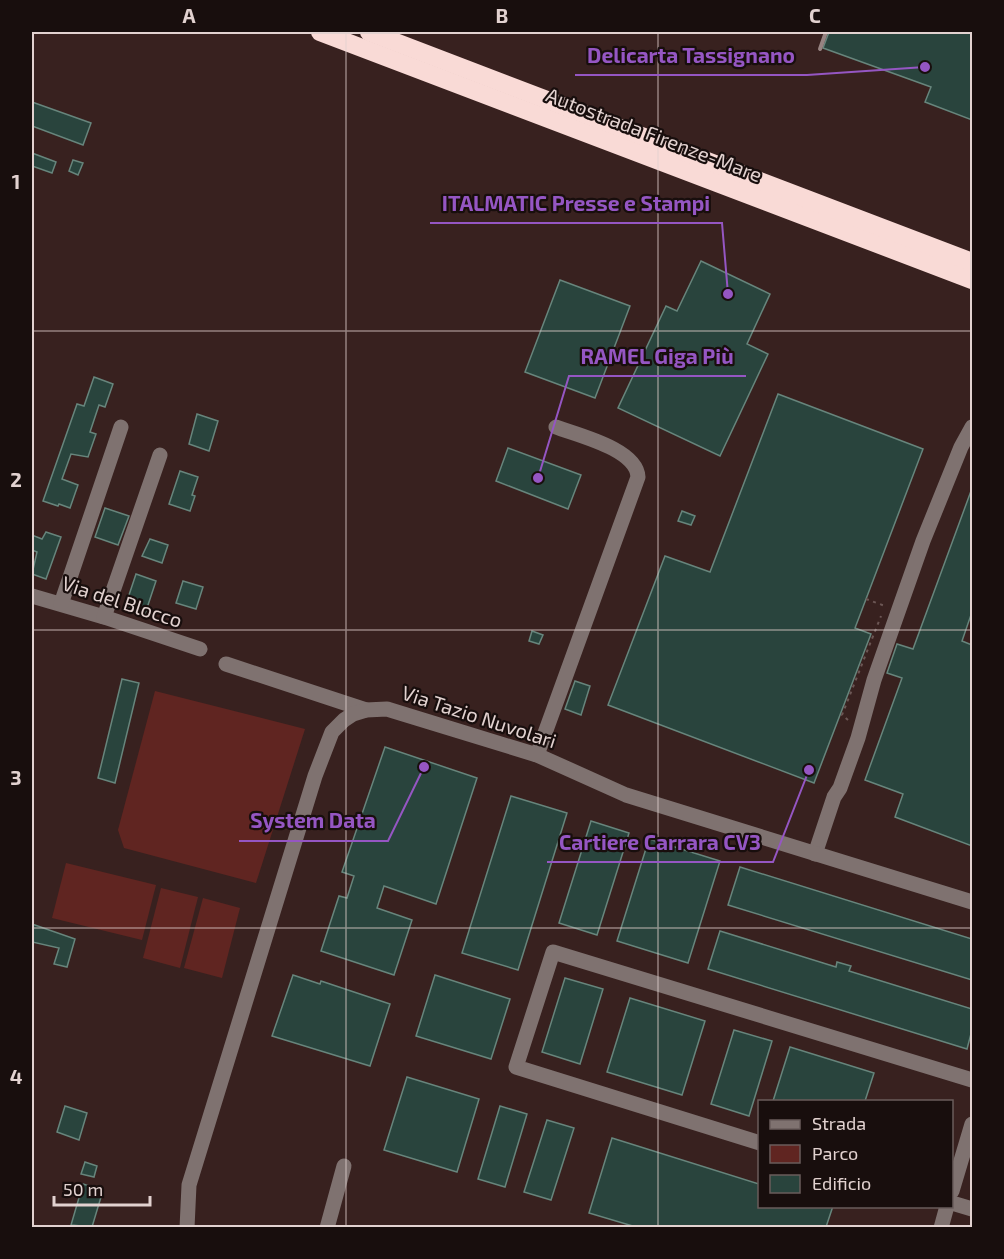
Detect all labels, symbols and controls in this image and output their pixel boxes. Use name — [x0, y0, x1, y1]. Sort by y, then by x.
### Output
text: A — [182, 3, 196, 27]
text: B — [496, 3, 508, 27]
text: C — [809, 3, 821, 27]
callout: Delicarta Tassignano — [575, 36, 807, 75]
text: Delicarta Tassignano — [587, 42, 795, 67]
street label: Autostrada Firenze-Mare — [543, 82, 766, 186]
text: 1 — [12, 169, 20, 193]
callout: ITALMATIC Presse e Stampi — [430, 184, 722, 223]
text: ITALMATIC Presse e Stampi — [442, 190, 710, 215]
callout: RAMEL Giga Più — [569, 337, 746, 376]
text: RAMEL Giga Più — [580, 343, 734, 368]
text: 2 — [10, 467, 22, 491]
street label: Via del Blocco — [59, 570, 185, 632]
street label: Via Tazio Nuvolari — [399, 680, 560, 752]
text: 3 — [10, 765, 22, 789]
callout: System Data — [239, 802, 388, 841]
text: System Data — [250, 807, 376, 833]
callout: Cartiere Carrara CV3 — [547, 823, 773, 862]
text: Cartiere Carrara CV3 — [559, 829, 761, 854]
text: 4 — [10, 1064, 23, 1088]
legend — [758, 1100, 953, 1208]
text: Strada — [812, 1112, 866, 1134]
text: Parco — [812, 1142, 858, 1164]
scale bar — [54, 1169, 150, 1207]
text: Edificio — [812, 1172, 871, 1194]
text: 50 m — [63, 1178, 103, 1200]

